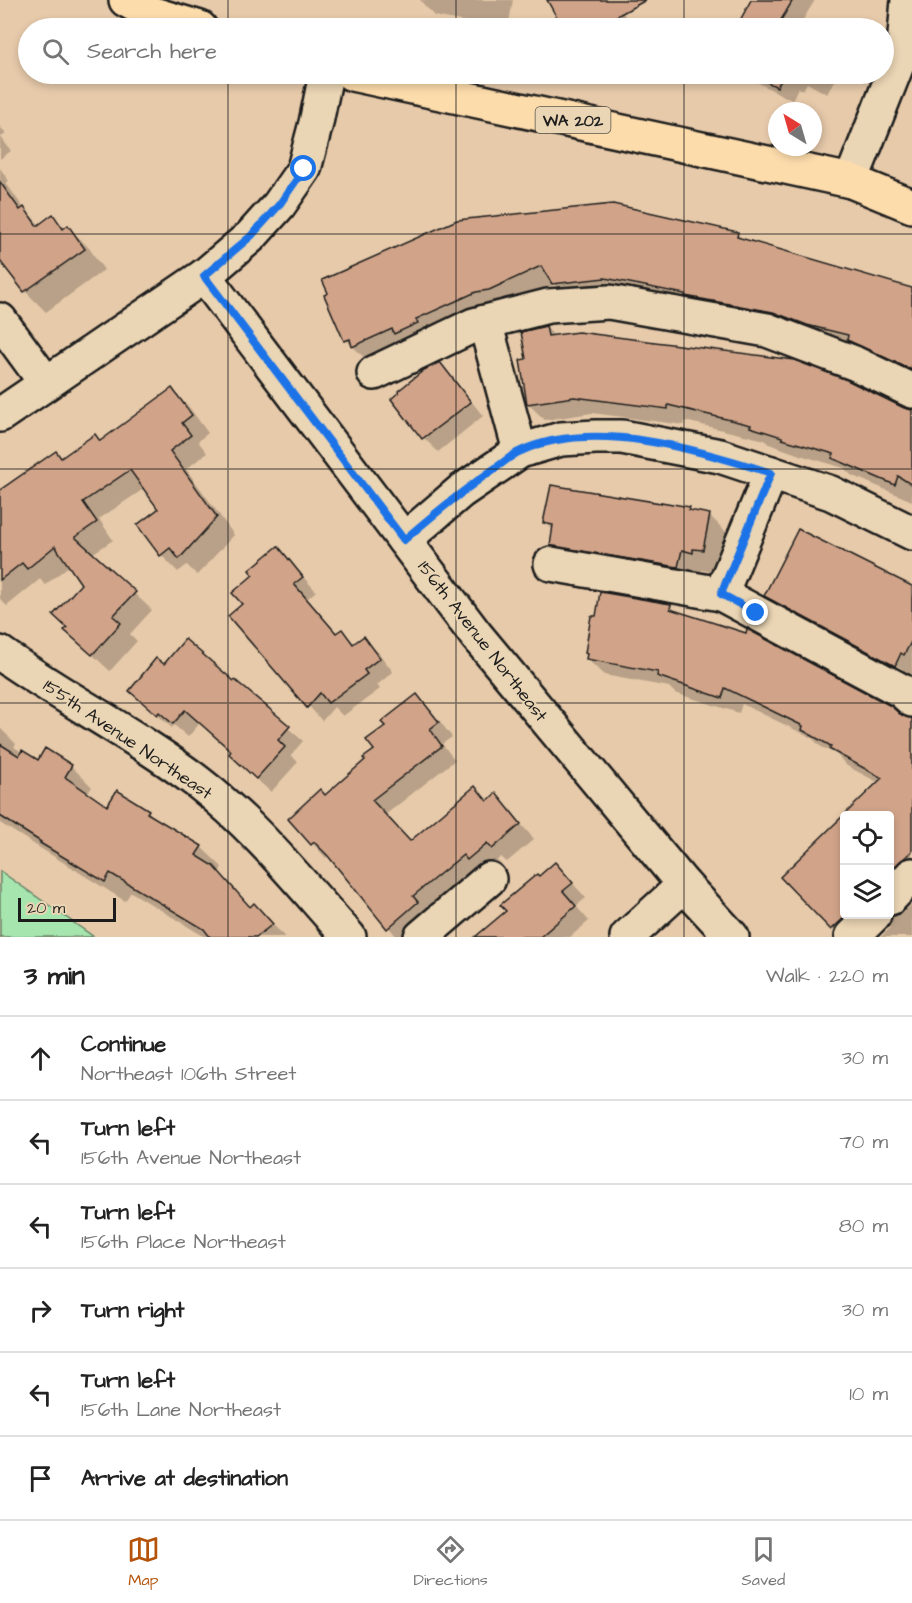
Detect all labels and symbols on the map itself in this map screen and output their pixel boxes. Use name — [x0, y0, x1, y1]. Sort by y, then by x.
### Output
north arrow — [768, 102, 822, 156]
road number: WA 202 — [536, 107, 610, 133]
route start — [290, 155, 316, 181]
street label: 156th Avenue Northeast — [412, 556, 554, 728]
route end — [742, 599, 768, 625]
street label: 155th Avenue Northeast — [38, 673, 218, 806]
scale bar — [18, 895, 116, 923]

